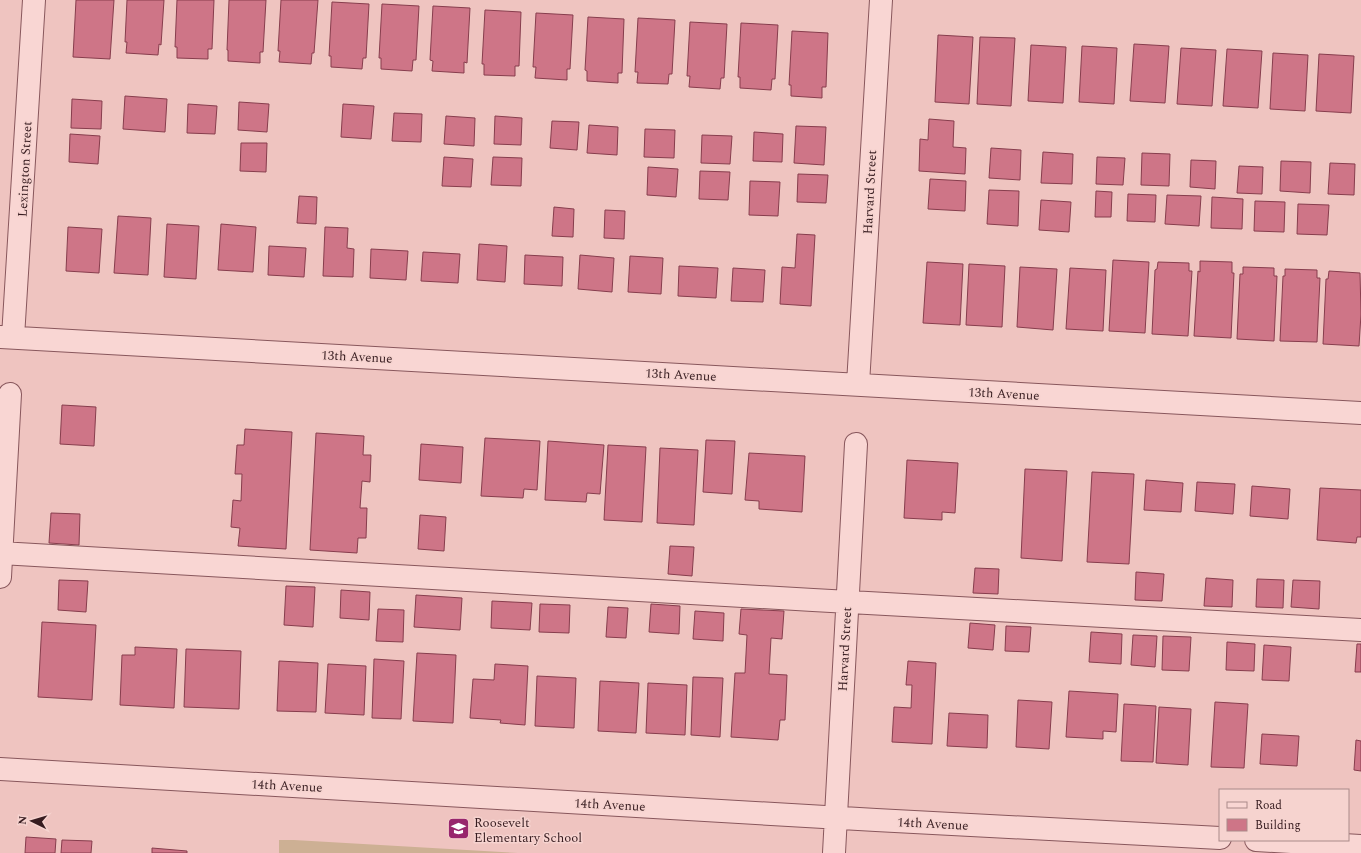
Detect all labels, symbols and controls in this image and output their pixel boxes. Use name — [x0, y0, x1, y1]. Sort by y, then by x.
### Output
street label: Lexington Street — [12, 120, 38, 218]
street label: Harvard Street — [858, 149, 882, 235]
street label: 13th Avenue — [321, 345, 393, 369]
street label: 13th Avenue — [645, 363, 717, 387]
street label: 13th Avenue — [968, 382, 1040, 406]
street label: Harvard Street — [833, 606, 857, 692]
street label: 14th Avenue — [251, 774, 323, 798]
legend — [1219, 789, 1349, 841]
street label: 14th Avenue — [574, 793, 646, 817]
text: Road — [1255, 796, 1282, 815]
north arrow — [12, 801, 52, 841]
street label: 14th Avenue — [897, 812, 969, 836]
place label: Roosevelt Elementary School — [474, 813, 582, 848]
text: N — [14, 815, 31, 825]
school or university icon: Roosevelt Elementary School — [446, 816, 472, 842]
text: Building — [1255, 816, 1301, 835]

